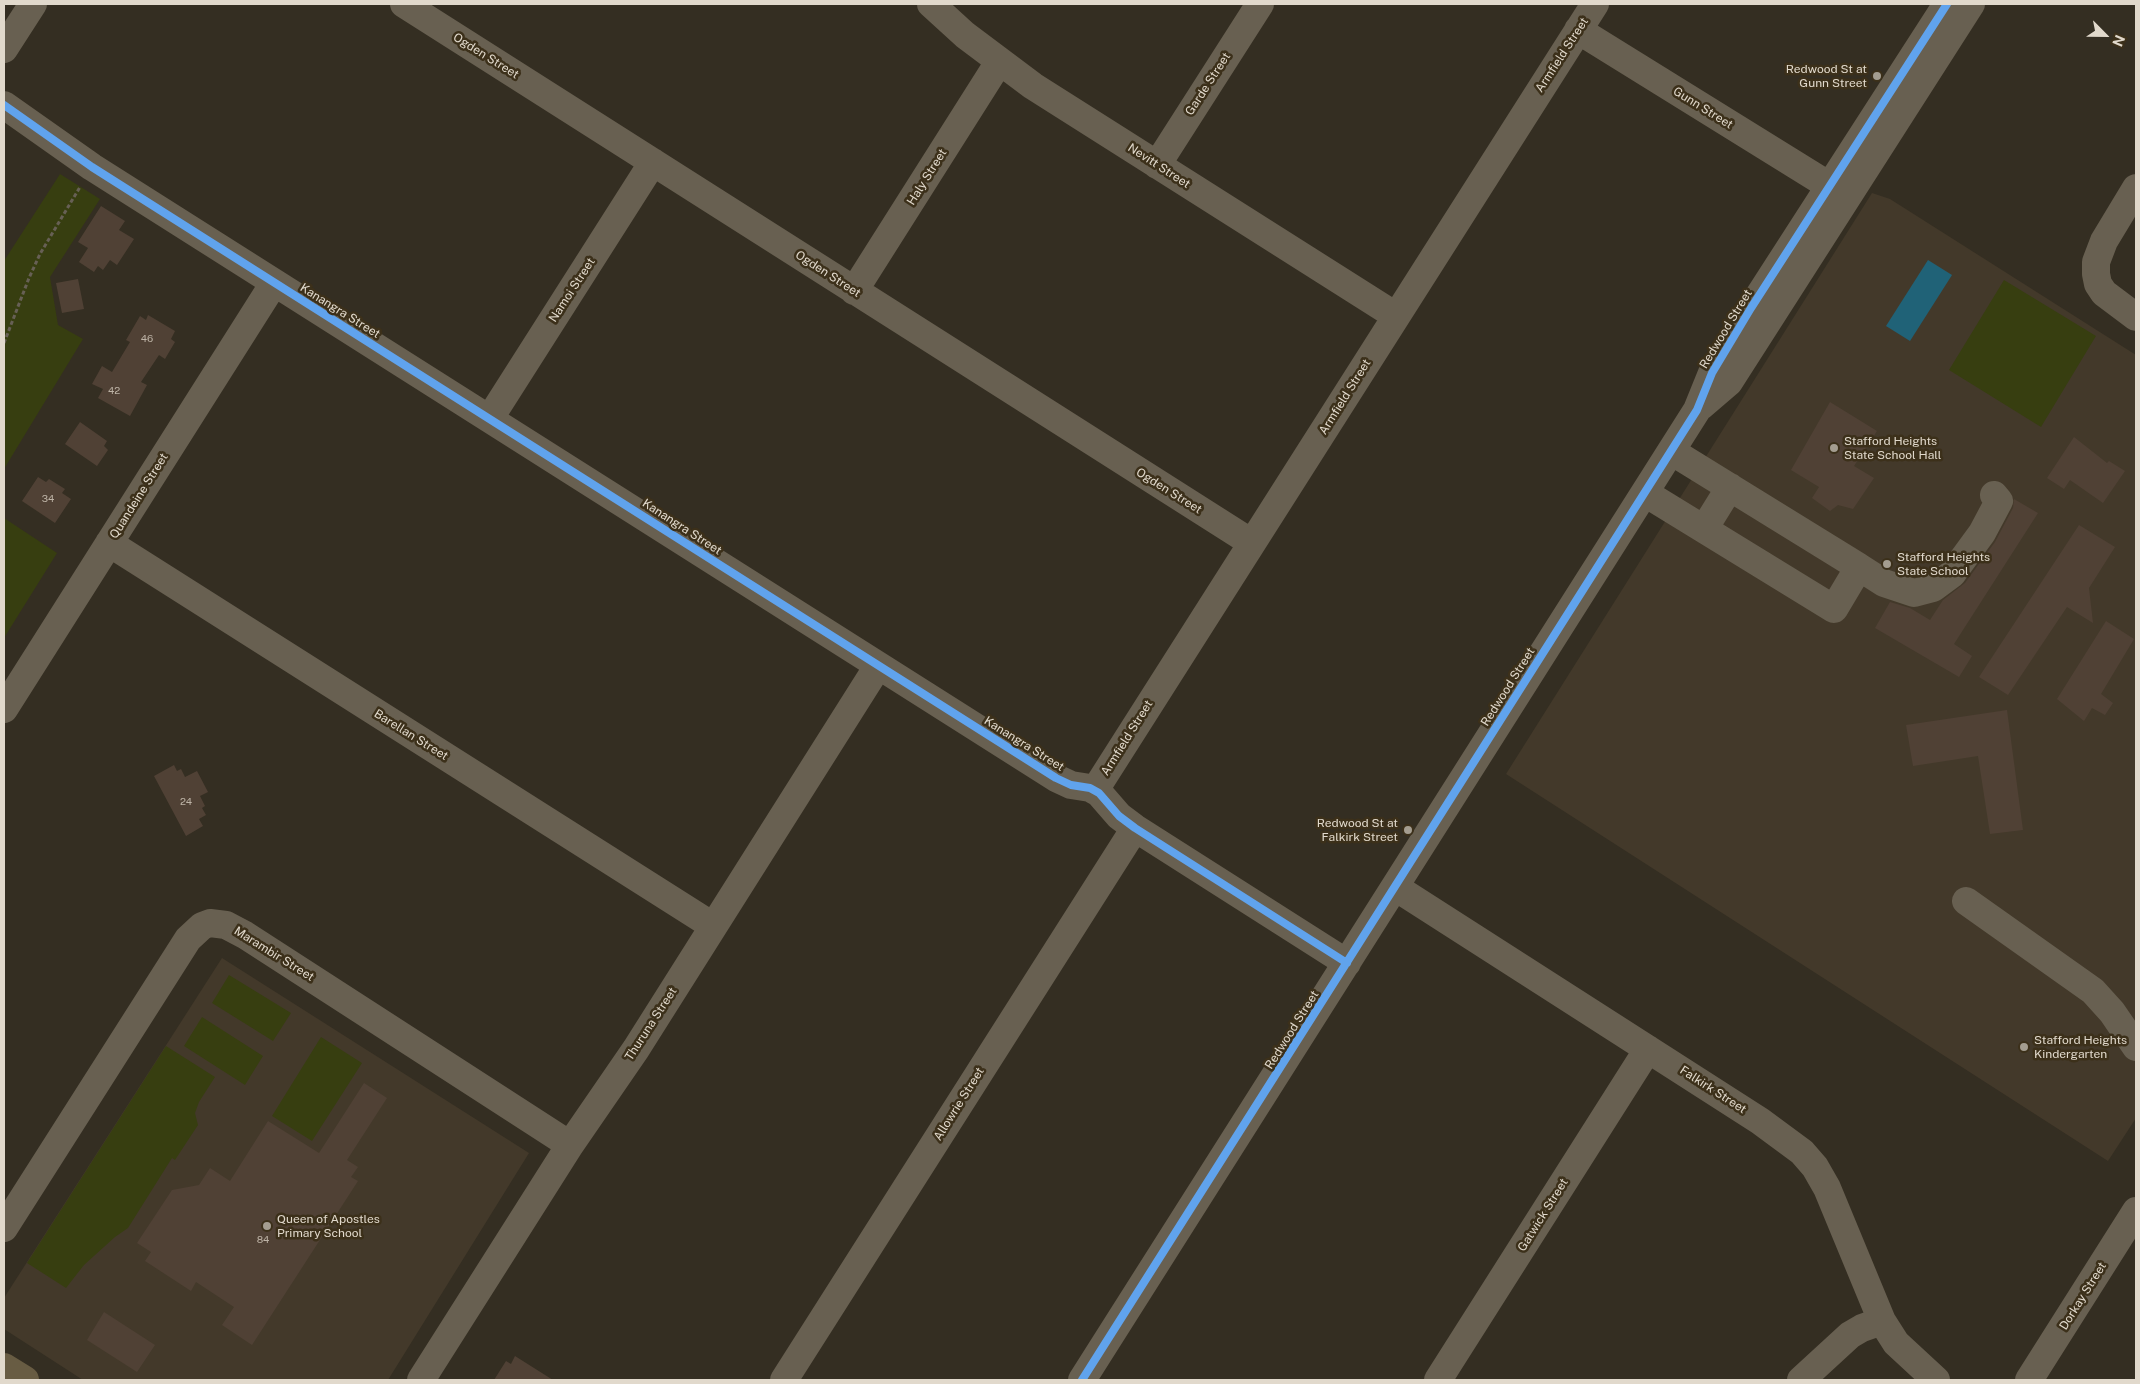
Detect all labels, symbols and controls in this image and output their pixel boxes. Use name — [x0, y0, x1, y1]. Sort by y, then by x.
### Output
north arrow — [2080, 10, 2130, 60]
street label: Armfield Street — [1532, 15, 1592, 95]
street label: Ogden Street — [450, 30, 522, 82]
text: N — [2109, 33, 2128, 49]
street label: Garde Street — [1182, 50, 1234, 118]
place label: Redwood St at Gunn Street — [1786, 62, 1867, 90]
marker: Redwood St at Gunn Street — [1871, 70, 1883, 82]
street label: Gunn Street — [1670, 84, 1736, 132]
street label: Nevitt Street — [1125, 141, 1193, 191]
street label: Haly Street — [904, 146, 950, 208]
street label: Ogden Street — [793, 248, 863, 300]
street label: Namoi Street — [546, 255, 598, 325]
street label: Kanangra Street — [297, 281, 383, 341]
street label: Redwood Street — [1697, 287, 1755, 371]
house number: 46 — [141, 333, 153, 345]
street label: Armfield Street — [1316, 357, 1374, 437]
house number: 42 — [108, 385, 120, 397]
place label: Stafford Heights State School Hall — [1844, 434, 1941, 462]
marker: Stafford Heights State School Hall — [1828, 442, 1840, 454]
street label: Quandeine Street — [107, 451, 171, 541]
street label: Ogden Street — [1133, 465, 1205, 517]
house number: 34 — [42, 493, 54, 505]
street label: Kanangra Street — [640, 496, 724, 558]
place label: Stafford Heights State School — [1897, 550, 1990, 578]
marker: Stafford Heights State School — [1881, 558, 1893, 570]
street label: Redwood Street — [1478, 645, 1538, 729]
street label: Armfield Street — [1098, 698, 1156, 778]
street label: Barellan Street — [371, 706, 451, 764]
street label: Kanangra Street — [981, 714, 1067, 774]
house number: 24 — [180, 796, 192, 808]
place label: Redwood St at Falkirk Street — [1317, 816, 1398, 844]
marker: Redwood St at Falkirk Street — [1402, 824, 1414, 836]
street label: Marambir Street — [231, 924, 317, 984]
street label: Thuruna Street — [622, 985, 680, 1063]
street label: Redwood Street — [1262, 988, 1322, 1072]
place label: Stafford Heights Kindergarten — [2034, 1033, 2127, 1061]
marker: Stafford Heights Kindergarten — [2018, 1041, 2030, 1053]
street label: Falkirk Street — [1677, 1063, 1749, 1117]
street label: Allowrie Street — [931, 1065, 987, 1143]
street label: Gatwick Street — [1515, 1176, 1571, 1254]
place label: Queen of Apostles Primary School — [277, 1212, 380, 1240]
marker: Queen of Apostles Primary School — [261, 1220, 273, 1232]
house number: 84 — [257, 1234, 269, 1246]
street label: Dorkay Street — [2056, 1259, 2110, 1333]

